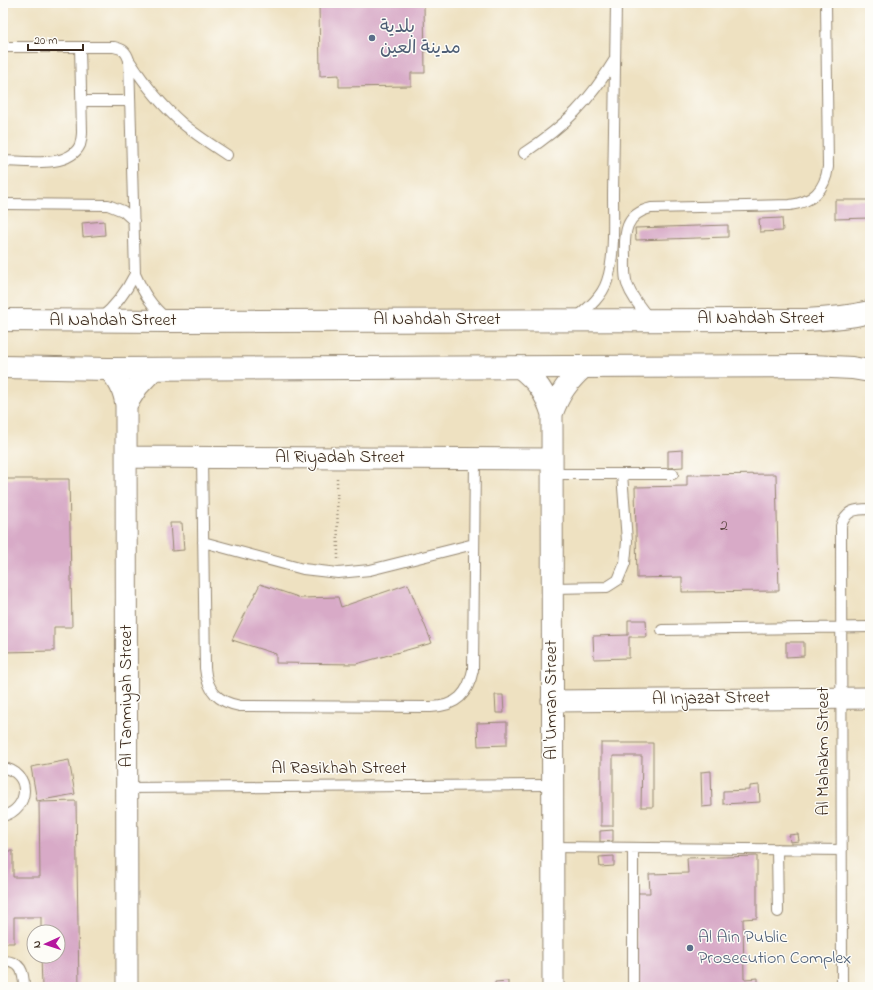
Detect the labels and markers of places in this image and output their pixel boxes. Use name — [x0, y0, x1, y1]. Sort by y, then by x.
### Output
place label: بلدية مدينة العين — [380, 15, 461, 62]
marker: بلدية مدينة العين — [367, 33, 377, 43]
place label: Al Ain Public Prosecution Complex — [698, 925, 851, 972]
marker: Al Ain Public Prosecution Complex — [685, 943, 695, 953]

